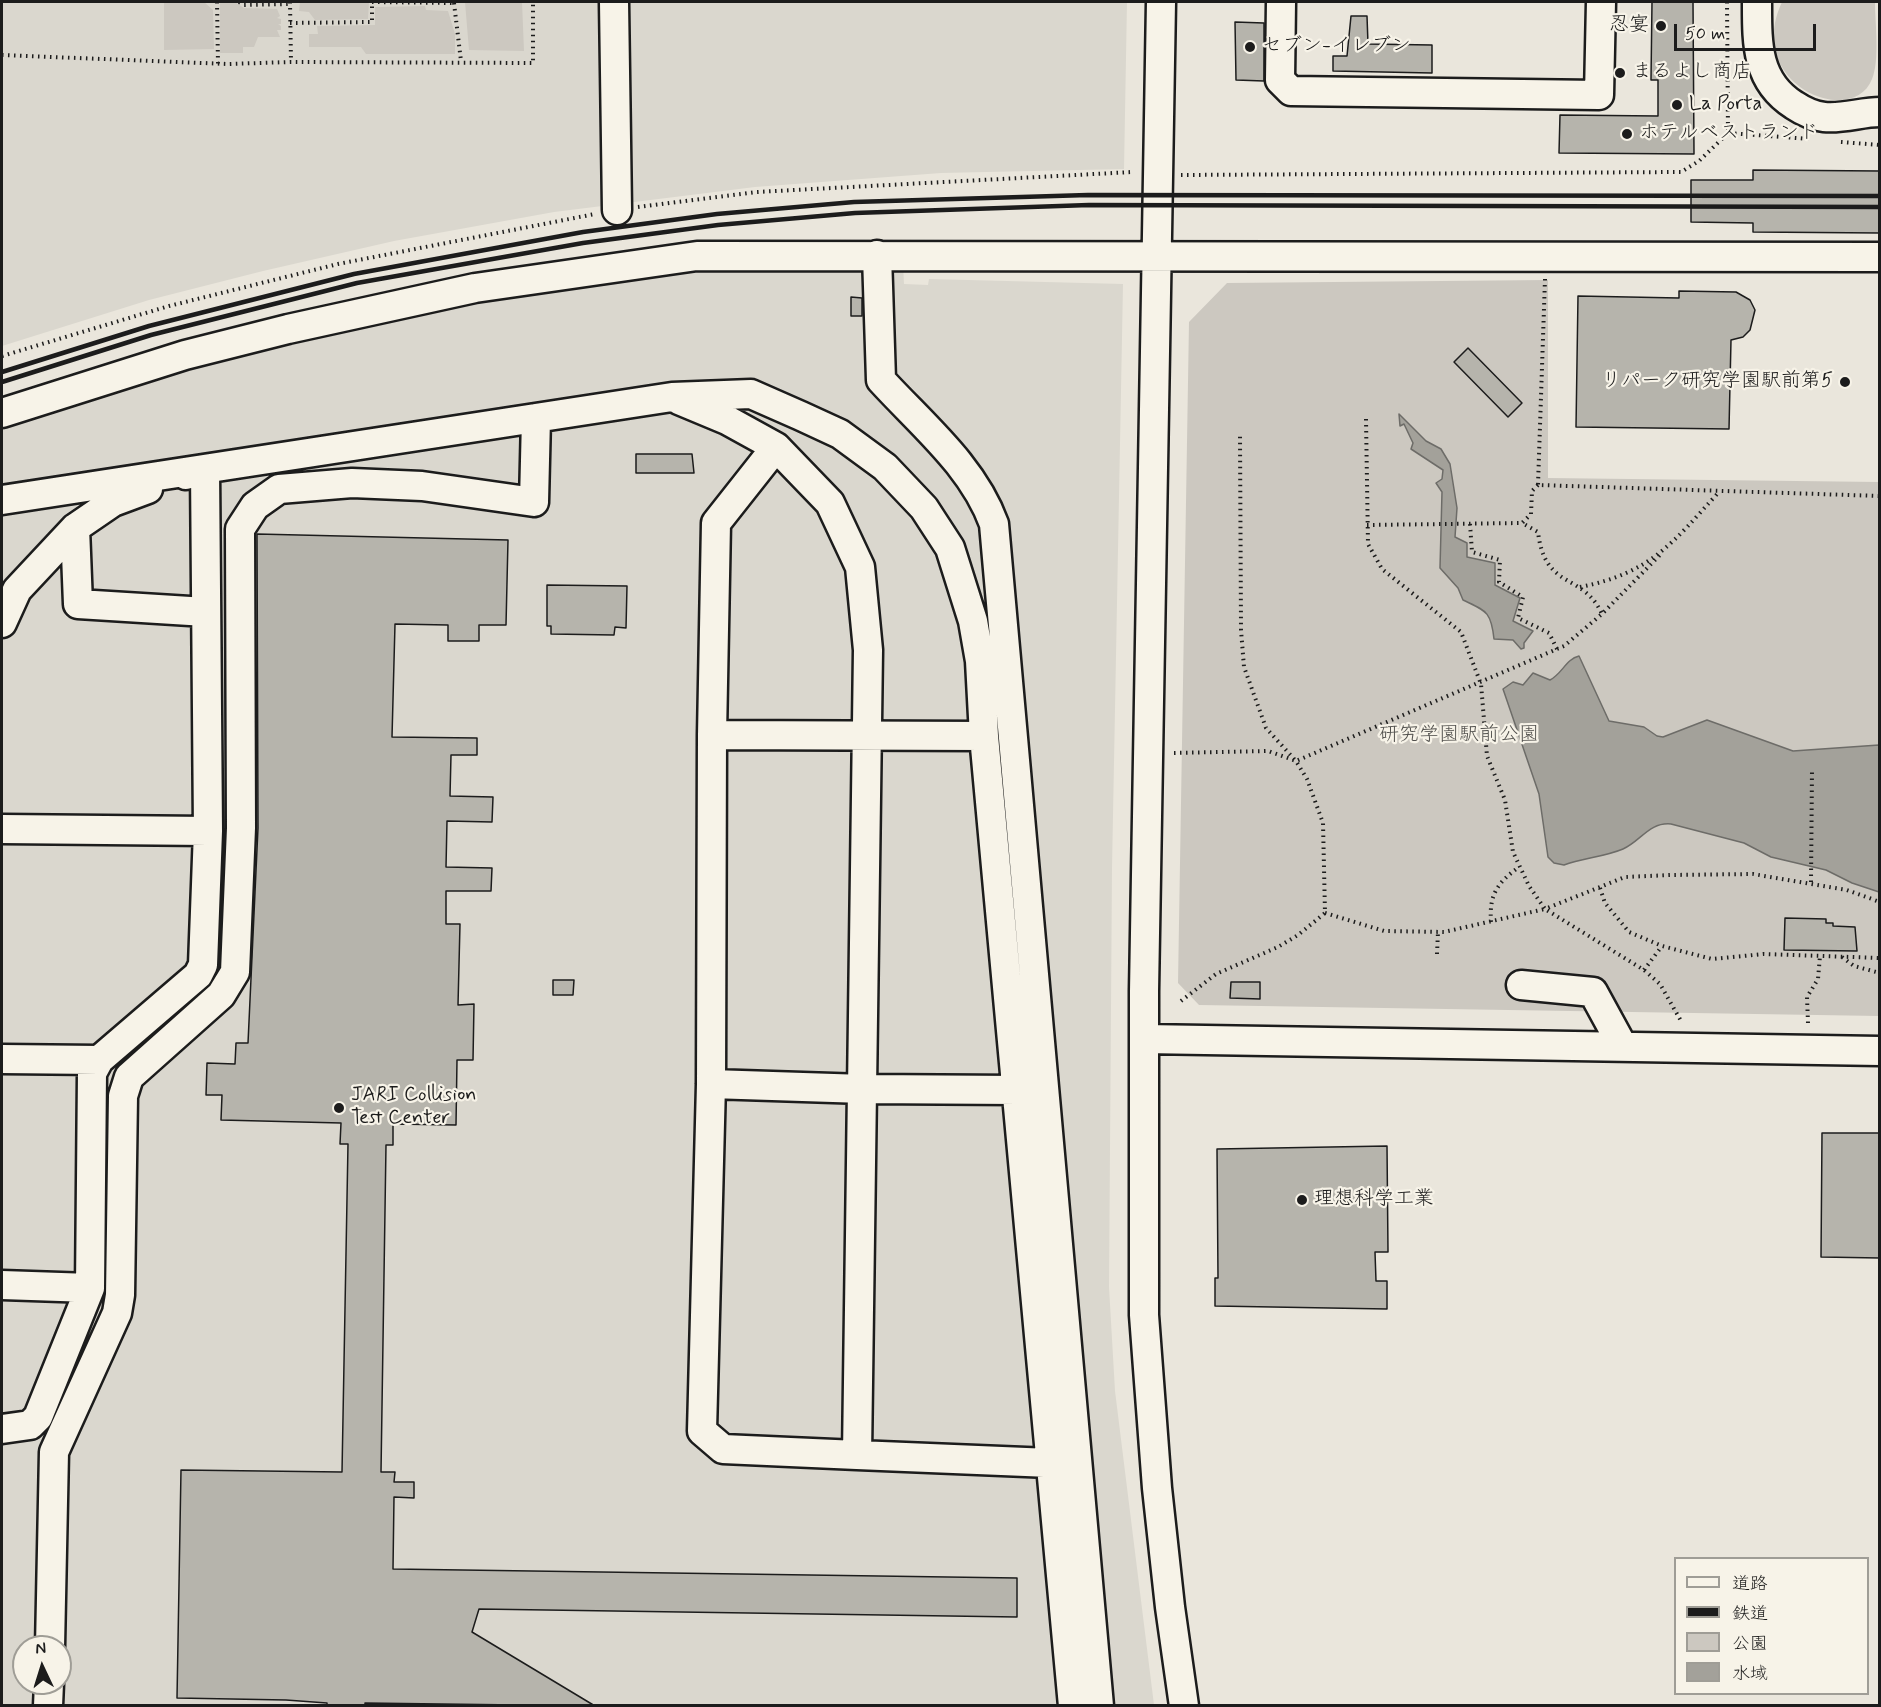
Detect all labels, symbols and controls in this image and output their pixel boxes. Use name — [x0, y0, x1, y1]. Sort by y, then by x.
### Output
scale bar — [1677, 12, 1820, 50]
place label: 忍宴 — [1609, 14, 1649, 38]
marker: 忍宴 — [1654, 19, 1668, 33]
text: 50 m — [1685, 22, 1725, 46]
place label: セブン-イレブン — [1262, 35, 1411, 59]
marker: セブン-イレブン — [1243, 40, 1257, 54]
place label: まるよし商店 — [1632, 61, 1752, 85]
marker: まるよし商店 — [1613, 66, 1627, 80]
place label: La Porta — [1689, 93, 1762, 117]
marker: La Porta — [1670, 98, 1684, 112]
place label: ホテルベストランド — [1639, 122, 1819, 146]
marker: ホテルベストランド — [1620, 127, 1634, 141]
place label: リパーク研究学園駅前第5 — [1601, 370, 1833, 394]
marker: リパーク研究学園駅前第5 — [1838, 375, 1852, 389]
park label: 研究学園駅前公園 — [1379, 724, 1539, 748]
place label: JARI Collision Test Center — [351, 1084, 477, 1131]
marker: JARI Collision Test Center — [332, 1101, 346, 1115]
place label: 理想科学工業 — [1314, 1188, 1434, 1212]
marker: 理想科学工業 — [1295, 1193, 1309, 1207]
legend — [1674, 1557, 1869, 1695]
text: 道路 — [1732, 1572, 1768, 1596]
text: 鉄道 — [1732, 1602, 1768, 1626]
text: 公園 — [1732, 1632, 1768, 1656]
north arrow — [12, 1635, 72, 1695]
text: N — [35, 1638, 47, 1659]
text: 水域 — [1732, 1662, 1768, 1686]

